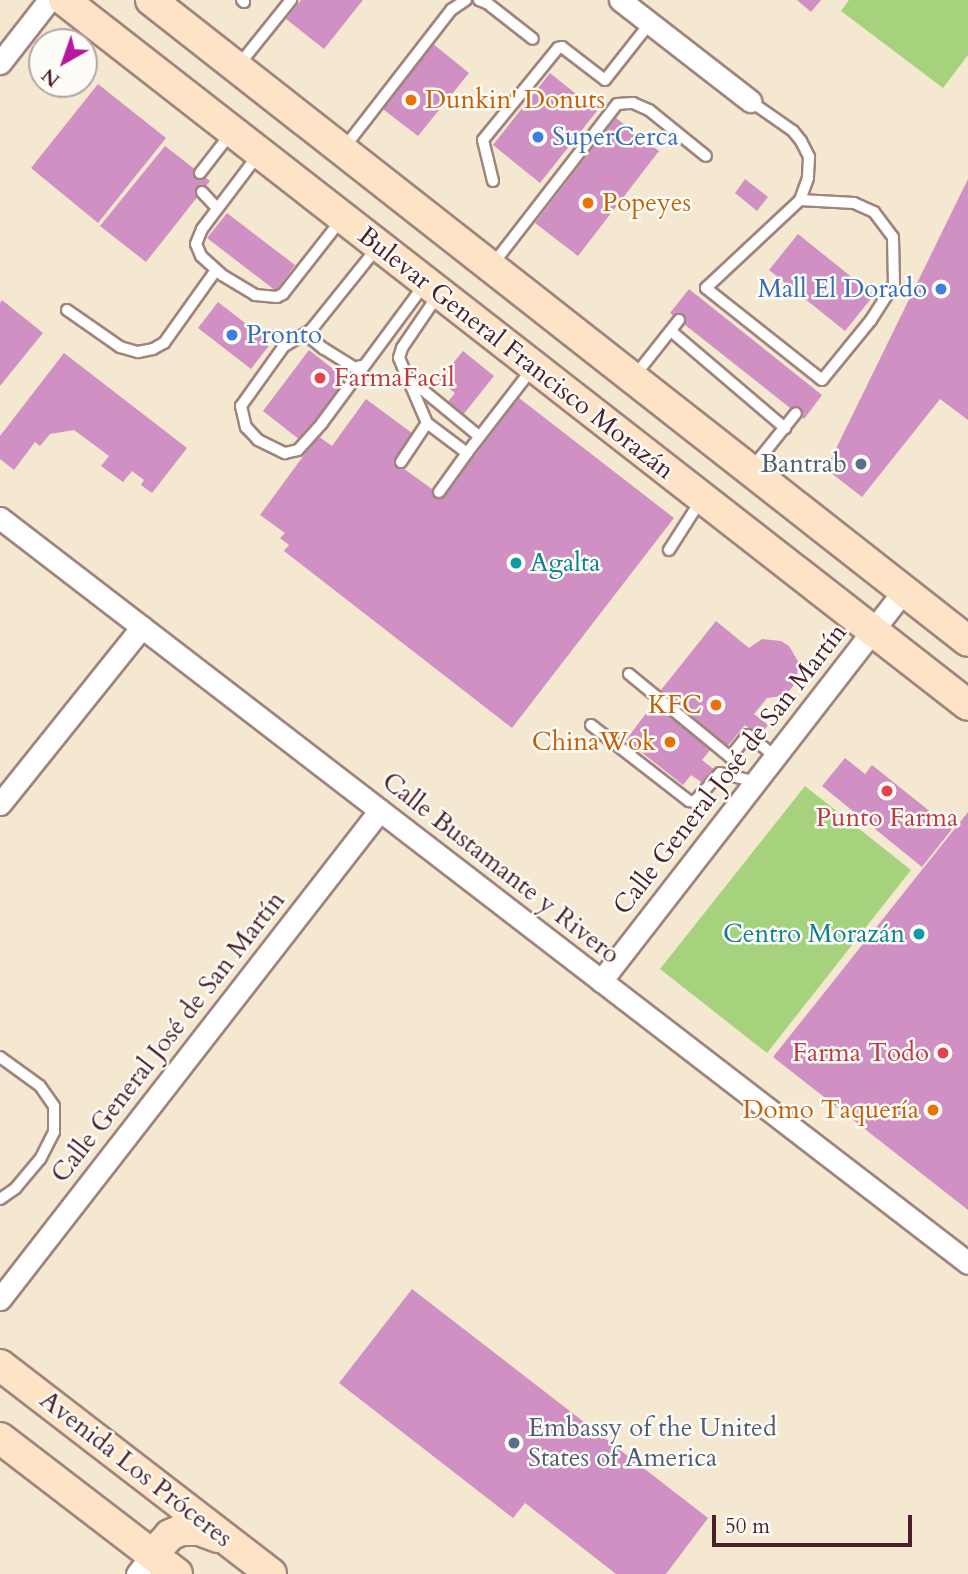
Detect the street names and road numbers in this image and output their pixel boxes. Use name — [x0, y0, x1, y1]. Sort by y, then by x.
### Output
street label: Bulevar General Francisco Morazán — [352, 220, 680, 486]
street label: Calle General José de San Martín — [607, 617, 853, 921]
street label: Calle Bustamante y Rivero — [376, 766, 626, 970]
street label: Calle General José de San Martín — [45, 885, 291, 1189]
street label: Avenida Los Próceres — [34, 1384, 238, 1554]

